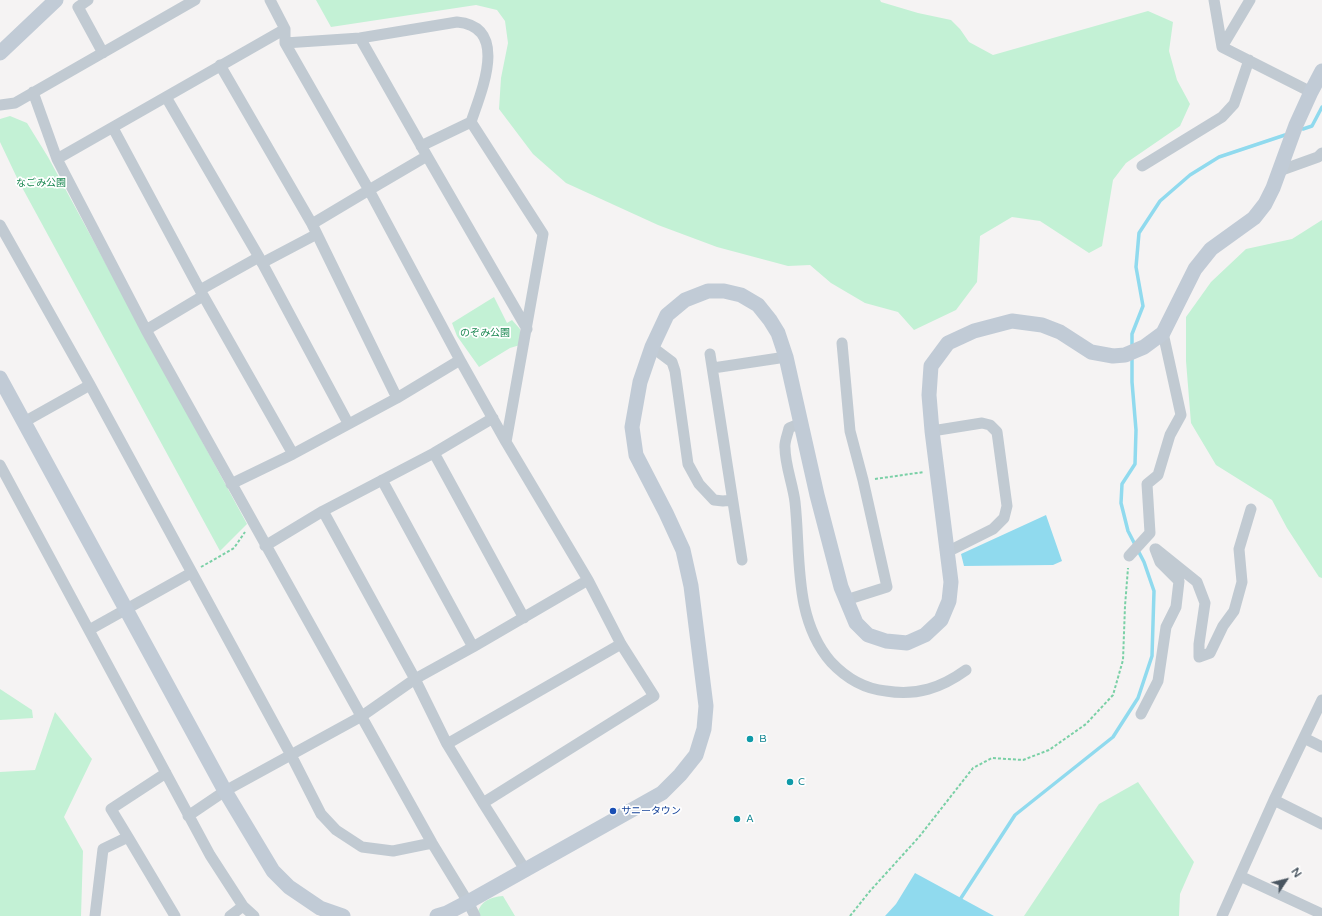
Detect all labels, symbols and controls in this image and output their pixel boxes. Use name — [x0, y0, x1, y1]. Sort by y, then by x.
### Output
park label: なごみ公園 — [16, 177, 66, 189]
park label: のぞみ公園 — [460, 327, 510, 339]
place label: Ｂ — [758, 733, 768, 745]
marker: Ｂ — [745, 734, 755, 744]
place label: C — [798, 776, 805, 788]
marker: C — [785, 777, 795, 787]
place label: サニータウン — [621, 805, 681, 817]
marker: サニータウン — [608, 806, 618, 816]
place label: Ａ — [745, 813, 755, 825]
marker: Ａ — [732, 814, 742, 824]
north arrow — [1266, 860, 1306, 900]
text: N — [1288, 865, 1304, 880]

